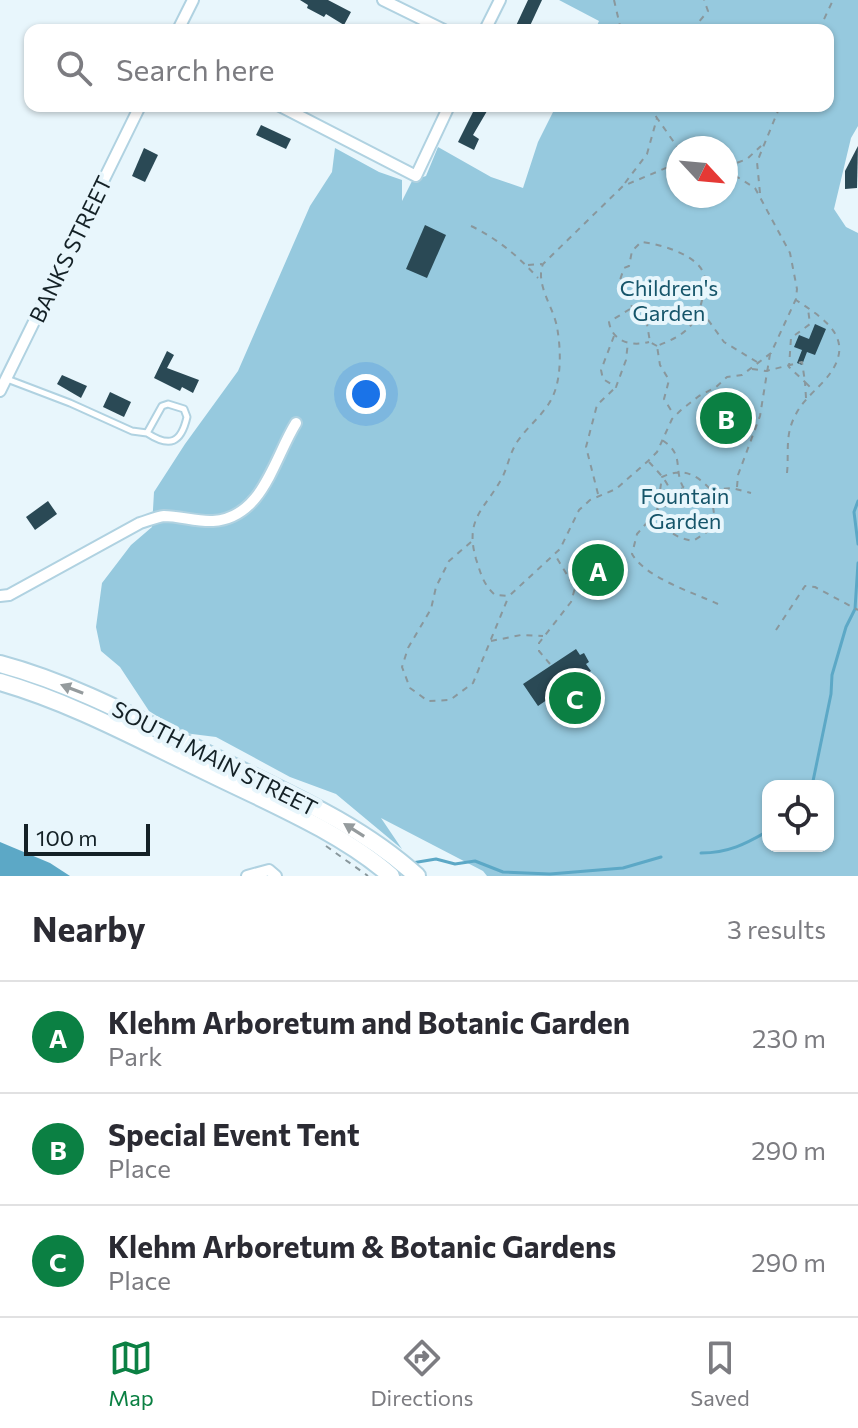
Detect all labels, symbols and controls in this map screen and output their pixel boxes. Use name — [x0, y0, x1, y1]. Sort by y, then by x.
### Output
search box — [24, 24, 834, 112]
icon: search — [52, 46, 96, 90]
text: Search here — [116, 50, 275, 87]
north arrow — [666, 136, 738, 208]
street label: BANKS STREET — [23, 171, 117, 327]
park label: Children's Garden — [620, 274, 718, 326]
your location — [346, 374, 386, 414]
pin: B — [700, 388, 752, 448]
park label: Fountain Garden — [641, 482, 729, 534]
pin: A — [572, 540, 624, 600]
pin: C — [549, 668, 601, 728]
one-way arrow — [60, 682, 84, 695]
street label: SOUTH MAIN STREET — [108, 695, 322, 821]
map controls — [762, 780, 834, 852]
button: locate — [762, 780, 834, 852]
scale bar — [24, 820, 150, 856]
one-way arrow — [344, 823, 365, 838]
text: 100 m — [36, 824, 98, 851]
text: Nearby — [32, 907, 146, 949]
text: 3 results — [727, 913, 826, 944]
text: Klehm Arboretum and Botanic Garden — [108, 1003, 630, 1040]
text: A — [49, 1022, 67, 1053]
text: 230 m — [752, 1022, 826, 1053]
text: Park — [108, 1040, 162, 1071]
text: Special Event Tent — [108, 1115, 360, 1152]
text: B — [49, 1134, 67, 1165]
text: 290 m — [751, 1134, 826, 1165]
text: Place — [108, 1152, 171, 1183]
text: Klehm Arboretum & Botanic Gardens — [108, 1227, 616, 1264]
text: C — [49, 1246, 67, 1277]
text: 290 m — [751, 1246, 826, 1277]
text: Place — [108, 1264, 171, 1295]
tab: Map — [108, 1336, 154, 1411]
tab: Directions — [370, 1336, 474, 1411]
tab: Saved — [690, 1336, 750, 1411]

